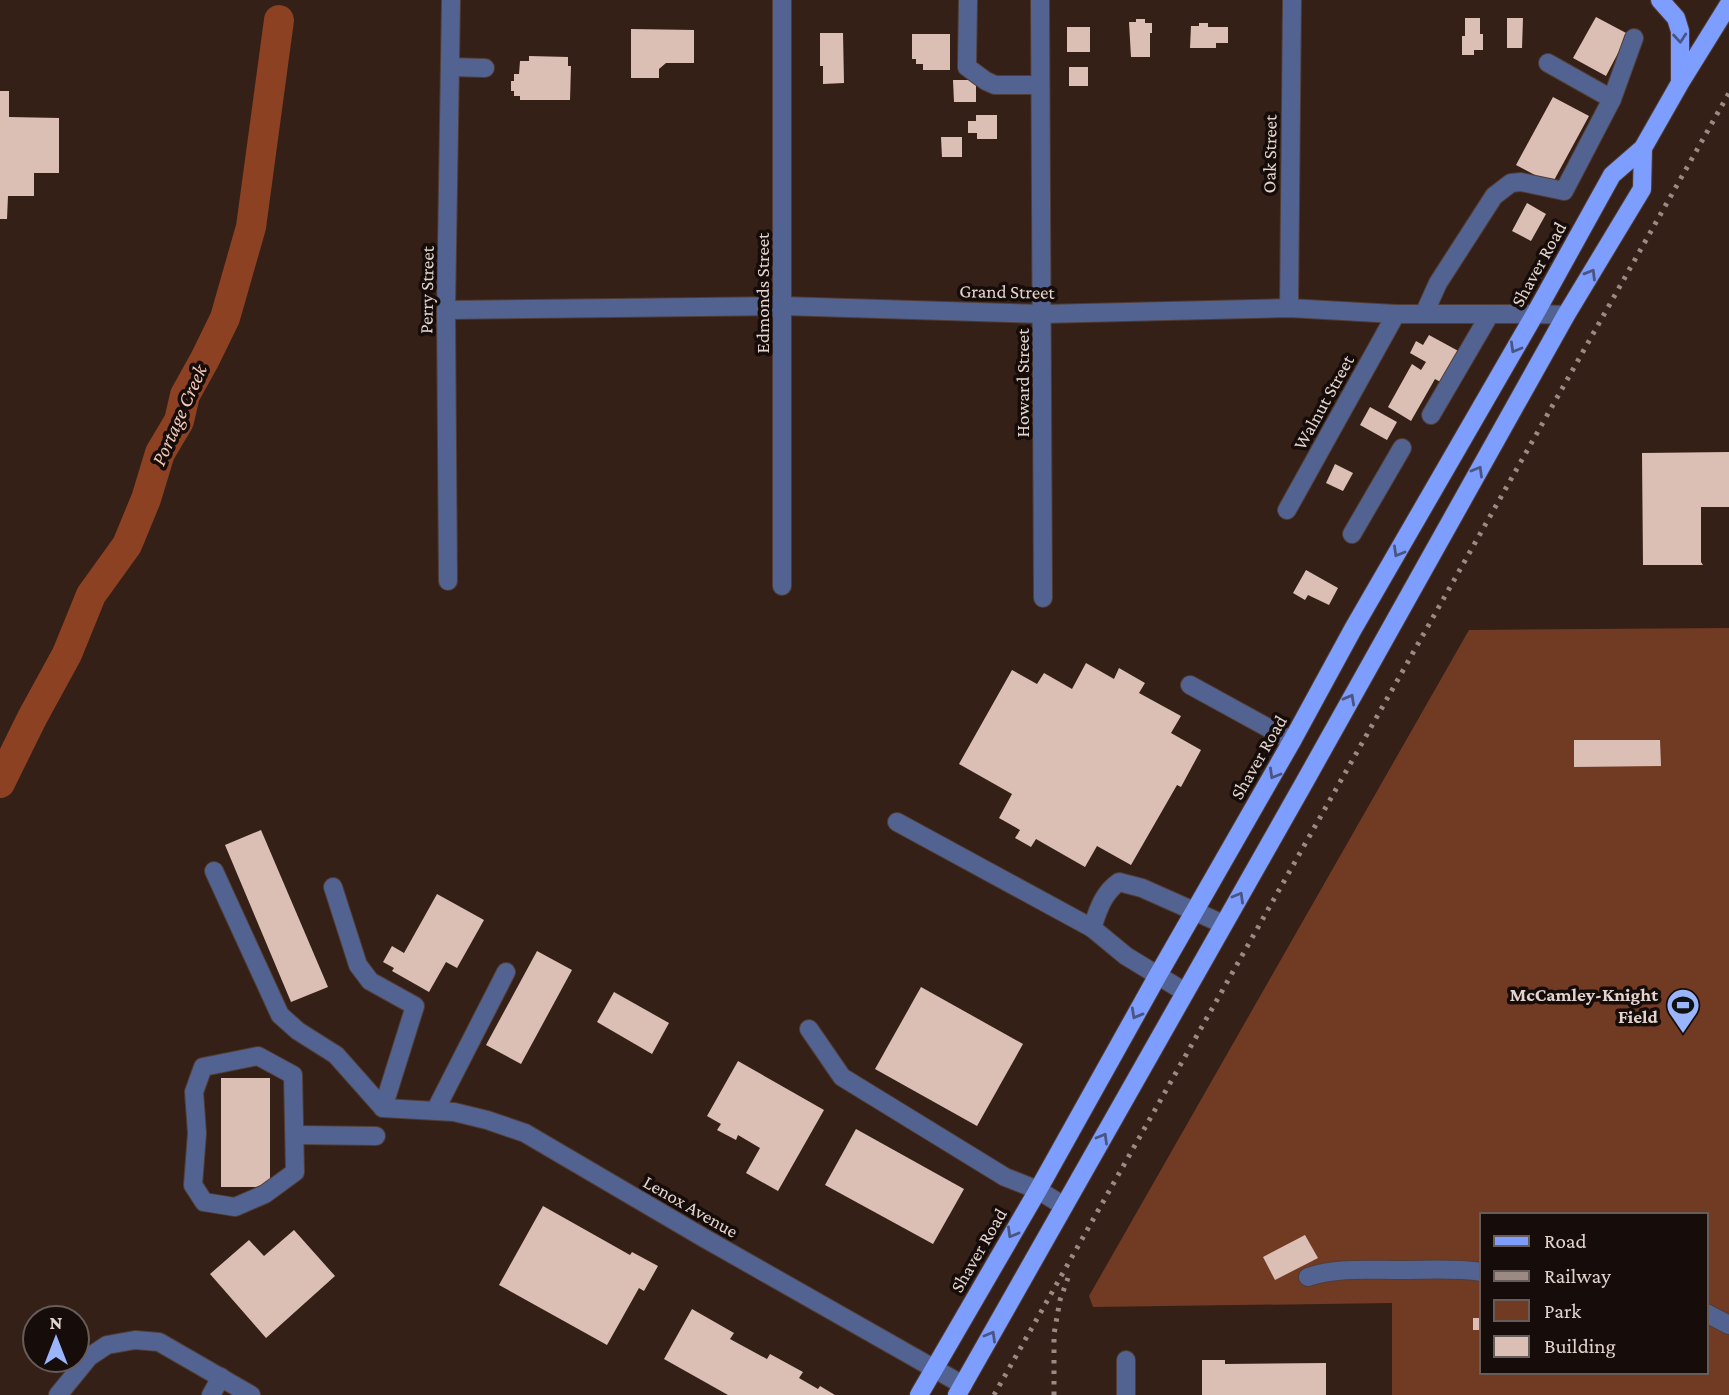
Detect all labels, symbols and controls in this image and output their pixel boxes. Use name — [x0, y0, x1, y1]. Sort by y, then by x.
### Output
one-way arrow — [1672, 32, 1687, 44]
street label: Oak Street — [1258, 114, 1281, 194]
street label: Shaver Road — [1507, 218, 1570, 310]
street label: Edmonds Street — [752, 232, 773, 353]
street label: Perry Street — [415, 245, 438, 334]
one-way arrow — [1583, 268, 1596, 281]
street label: Grand Street — [959, 280, 1056, 303]
street label: Howard Street — [1012, 328, 1033, 437]
one-way arrow — [1510, 341, 1523, 354]
street label: Walnut Street — [1289, 351, 1358, 453]
water label: Portage Creek — [146, 360, 212, 469]
one-way arrow — [1470, 465, 1483, 478]
one-way arrow — [1393, 544, 1406, 557]
one-way arrow — [1342, 694, 1356, 706]
street label: Shaver Road — [1226, 711, 1291, 803]
one-way arrow — [1269, 766, 1282, 779]
one-way arrow — [1231, 892, 1244, 904]
place label: McCamley-Knight Field — [1510, 984, 1659, 1027]
sports icon: McCamley-Knight Field — [1664, 986, 1702, 1035]
one-way arrow — [1131, 1007, 1144, 1019]
one-way arrow — [1095, 1132, 1108, 1145]
street label: Lenox Avenue — [640, 1171, 742, 1242]
street label: Shaver Road — [946, 1204, 1011, 1296]
legend — [1480, 1213, 1708, 1374]
one-way arrow — [1007, 1226, 1020, 1239]
text: Road — [1544, 1229, 1587, 1253]
text: Railway — [1544, 1264, 1611, 1288]
text: Park — [1544, 1299, 1581, 1323]
north arrow — [21, 1304, 91, 1374]
text: N — [50, 1312, 63, 1333]
one-way arrow — [983, 1330, 996, 1343]
text: Building — [1544, 1334, 1616, 1358]

